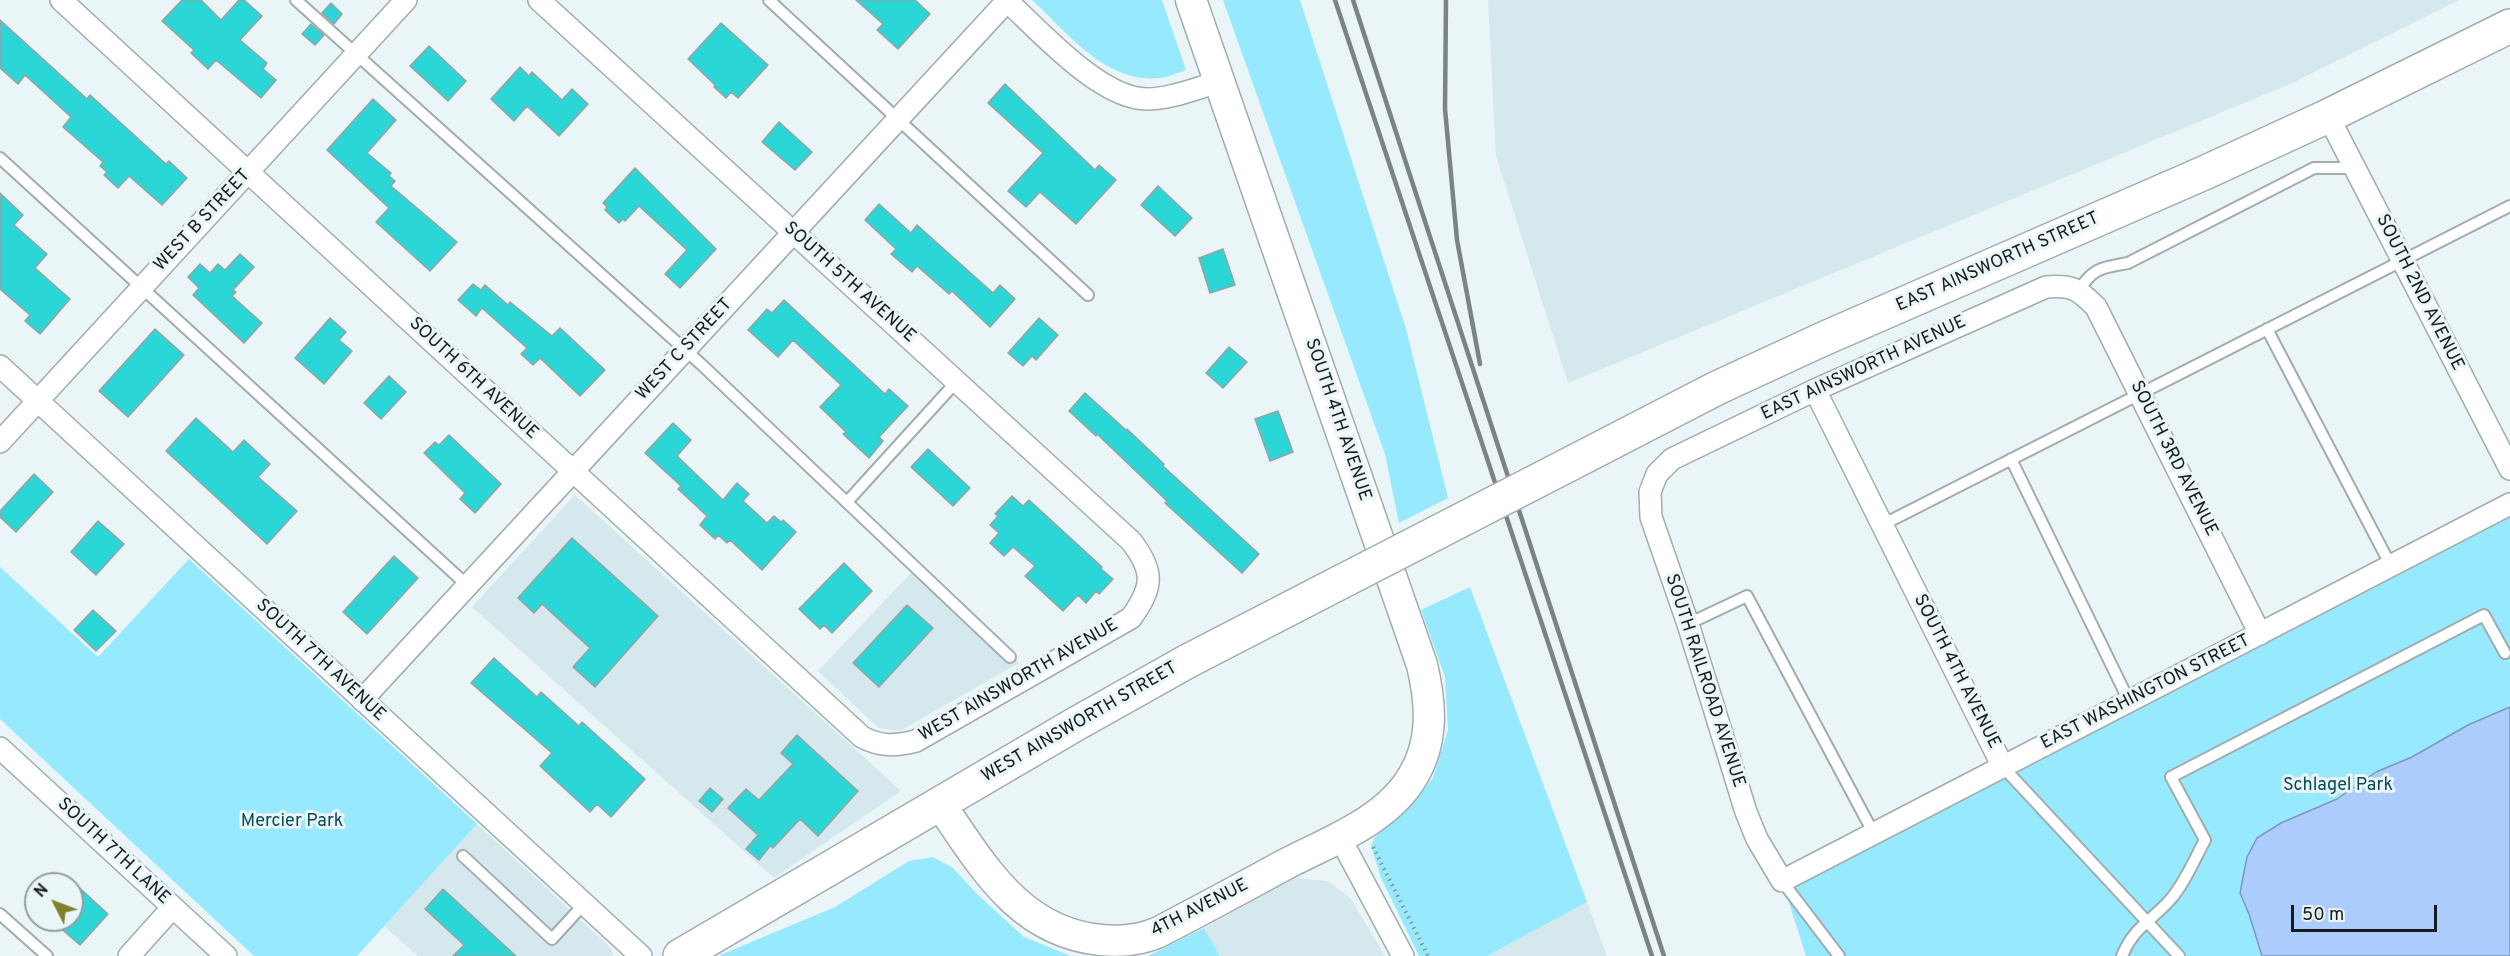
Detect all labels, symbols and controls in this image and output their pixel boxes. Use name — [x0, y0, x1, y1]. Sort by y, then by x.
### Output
street label: WEST B STREET — [150, 166, 256, 276]
street label: EAST AINSWORTH STREET — [1893, 208, 2103, 318]
street label: SOUTH 2ND AVENUE — [2370, 211, 2468, 375]
street label: SOUTH 5TH AVENUE — [779, 218, 919, 348]
street label: WEST C STREET — [632, 295, 738, 405]
street label: EAST AINSWORTH AVENUE — [1758, 312, 1970, 426]
street label: SOUTH 6TH AVENUE — [404, 313, 542, 445]
street label: SOUTH 4TH AVENUE — [1299, 336, 1375, 504]
street label: SOUTH 3RD AVENUE — [2124, 378, 2222, 540]
street label: SOUTH RAILROAD AVENUE — [1659, 571, 1749, 791]
street label: SOUTH 4TH AVENUE — [1908, 591, 2004, 753]
street label: SOUTH 7TH AVENUE — [251, 595, 389, 727]
street label: WEST AINSWORTH AVENUE — [916, 615, 1122, 747]
street label: EAST WASHINGTON STREET — [2038, 631, 2254, 755]
street label: WEST AINSWORTH STREET — [978, 658, 1182, 788]
park label: Schlagel Park — [2283, 775, 2393, 797]
street label: SOUTH 7TH LANE — [52, 794, 174, 910]
park label: Mercier Park — [241, 811, 343, 833]
north arrow — [24, 872, 84, 932]
street label: 4TH AVENUE — [1148, 875, 1252, 943]
text: N — [31, 880, 53, 902]
scale bar — [2294, 893, 2440, 931]
text: 50 m — [2302, 904, 2344, 927]

